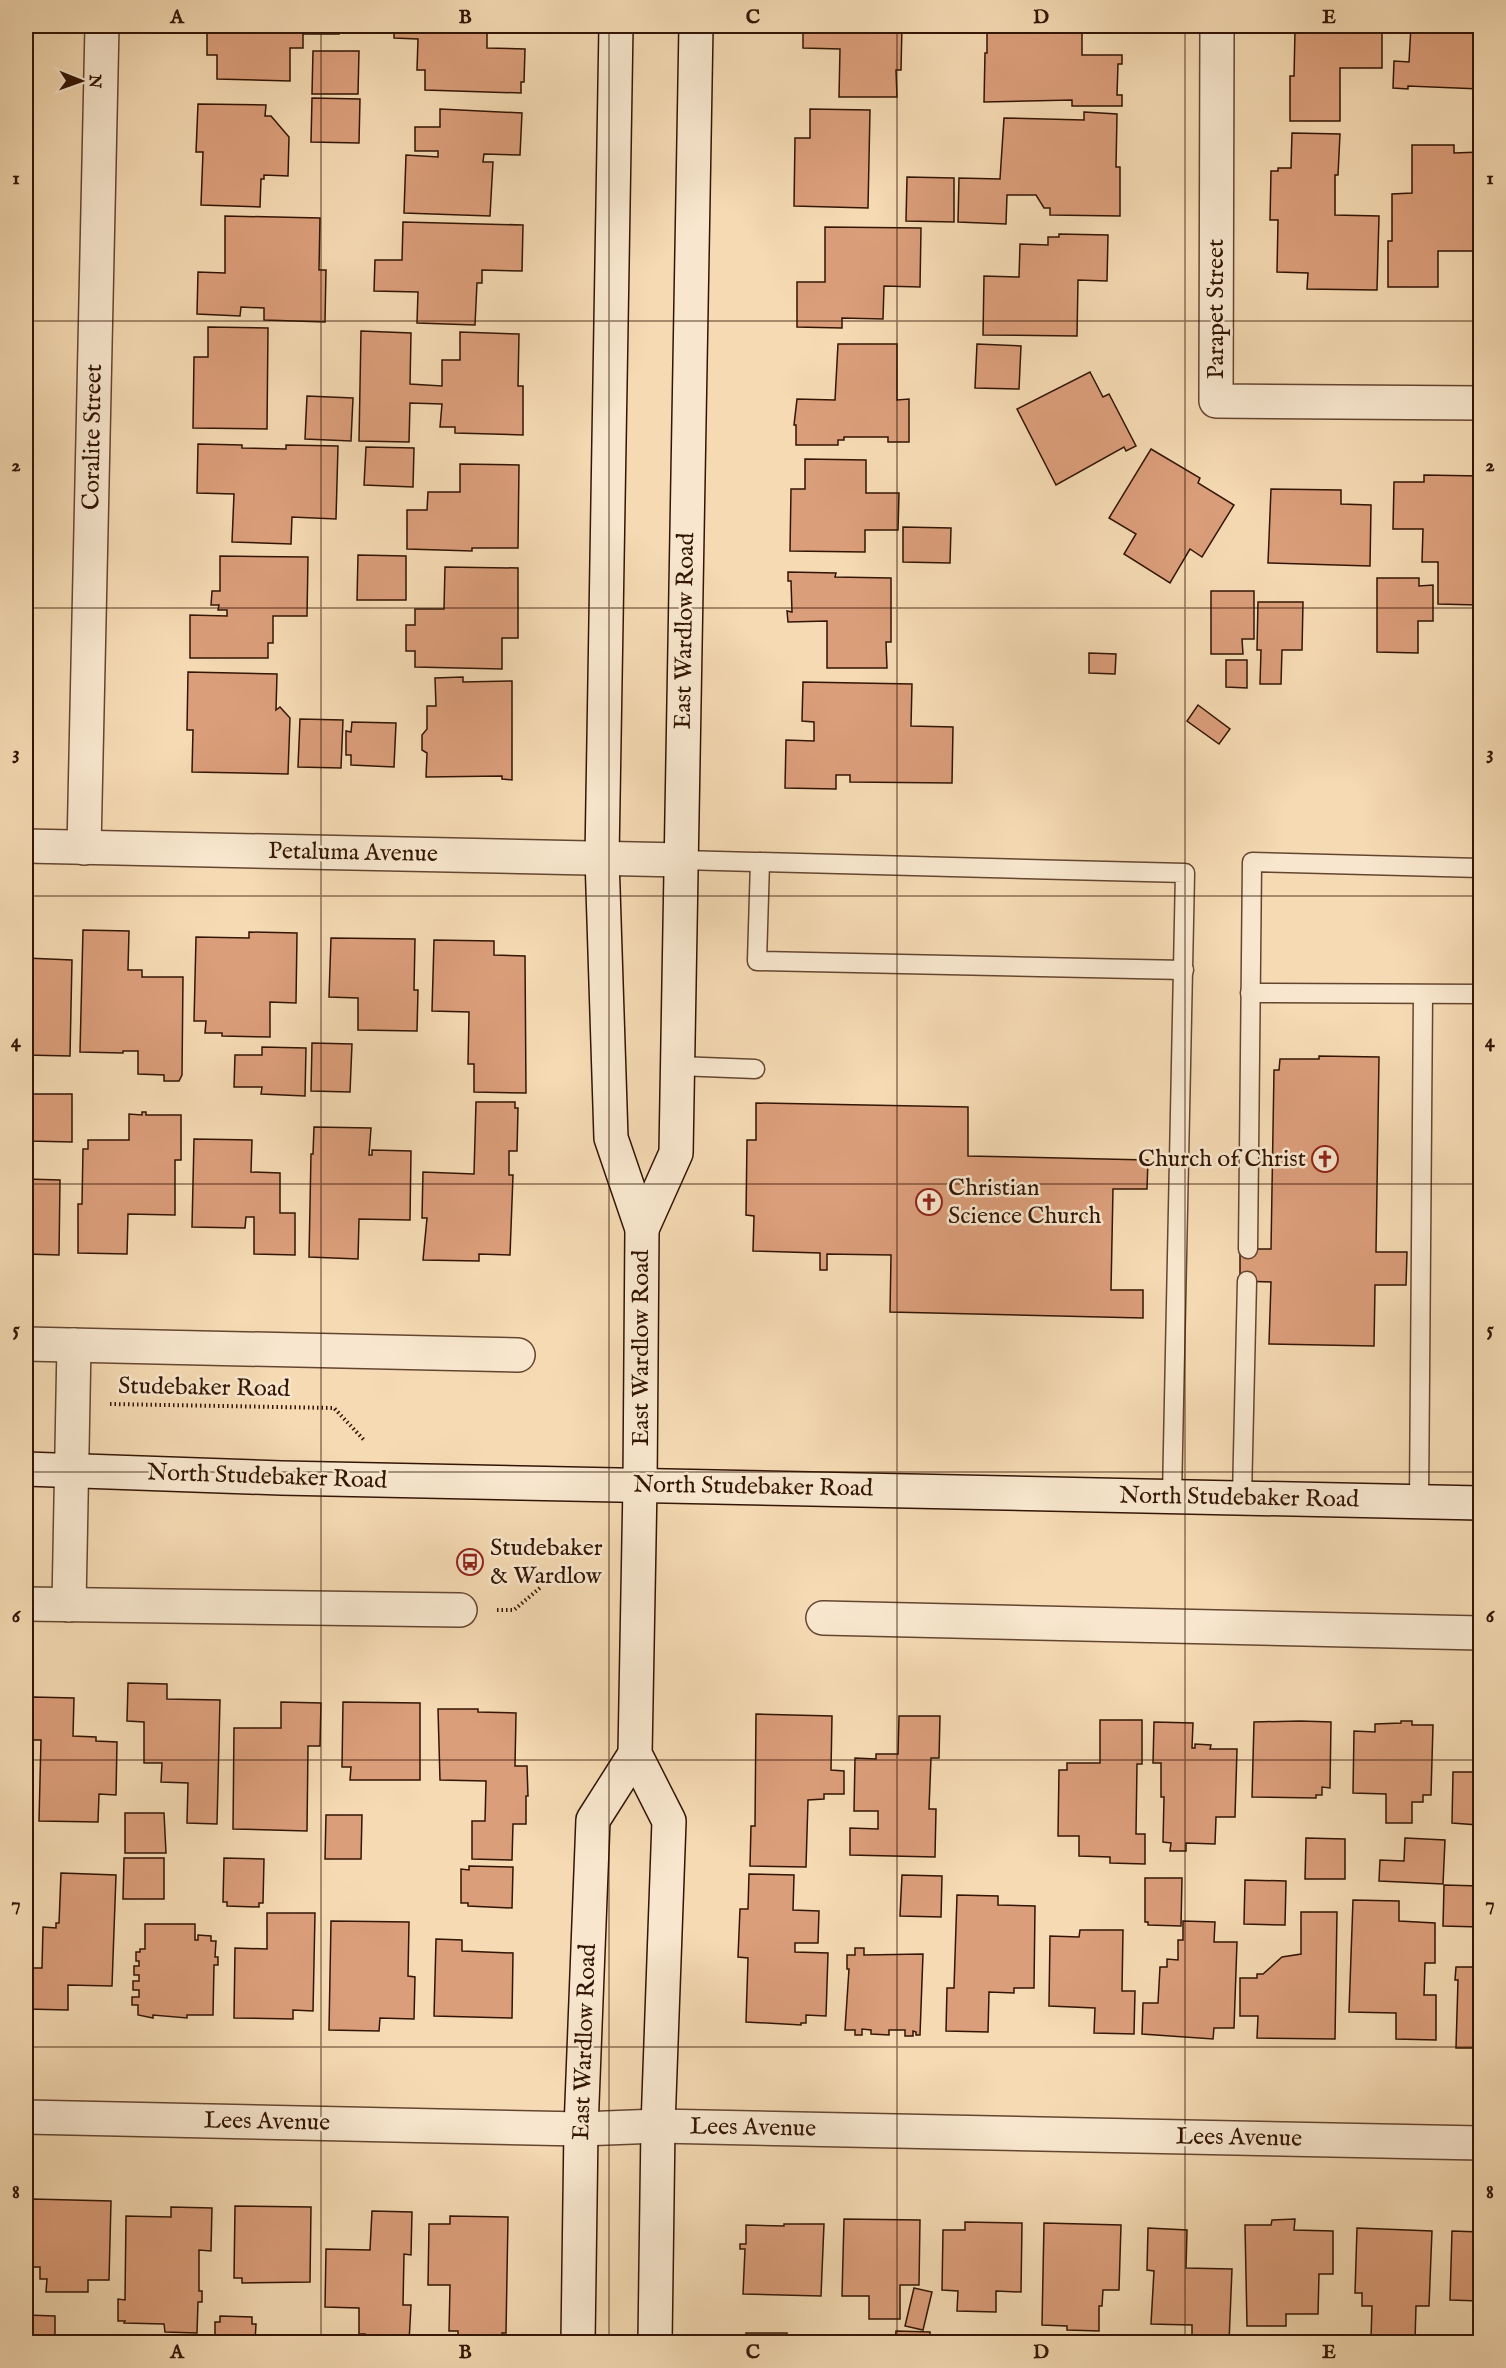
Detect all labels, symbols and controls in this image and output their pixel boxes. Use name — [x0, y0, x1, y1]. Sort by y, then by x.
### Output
text: A — [169, 5, 185, 30]
text: B — [458, 5, 472, 30]
text: C — [746, 5, 760, 30]
text: D — [1033, 5, 1049, 30]
text: E — [1322, 5, 1336, 30]
north arrow — [51, 51, 111, 111]
text: N — [84, 73, 104, 88]
text: 1 — [12, 166, 20, 191]
text: 1 — [1486, 166, 1494, 191]
street label: Parapet Street — [1201, 239, 1232, 379]
street label: Coralite Street — [76, 364, 110, 510]
text: 2 — [11, 453, 21, 478]
text: 2 — [1485, 453, 1495, 478]
street label: East Wardlow Road — [668, 532, 702, 730]
text: 3 — [12, 741, 20, 766]
text: 3 — [1486, 741, 1494, 766]
street label: Petaluma Avenue — [268, 836, 438, 870]
text: 4 — [11, 1029, 22, 1054]
text: 4 — [1485, 1029, 1496, 1054]
place label: Church of Christ — [1138, 1144, 1306, 1175]
church icon: Church of Christ — [1310, 1144, 1340, 1174]
place label: Christian Science Church — [948, 1173, 1102, 1232]
church icon: Christian Science Church — [914, 1187, 944, 1217]
street label: East Wardlow Road — [626, 1249, 657, 1446]
text: 5 — [12, 1317, 20, 1342]
text: 5 — [1486, 1317, 1494, 1342]
street label: Studebaker Road — [118, 1371, 290, 1405]
street label: North Studebaker Road — [147, 1457, 388, 1497]
street label: North Studebaker Road — [633, 1469, 873, 1505]
street label: North Studebaker Road — [1119, 1480, 1359, 1516]
place label: Studebaker & Wardlow — [490, 1533, 603, 1592]
bus stop icon: Studebaker & Wardlow — [455, 1547, 485, 1577]
text: 6 — [12, 1604, 22, 1629]
text: 6 — [1486, 1604, 1496, 1629]
text: 7 — [11, 1892, 21, 1917]
text: 7 — [1485, 1892, 1495, 1917]
street label: East Wardlow Road — [566, 1943, 604, 2141]
street label: Lees Avenue — [204, 2105, 330, 2139]
street label: Lees Avenue — [690, 2111, 816, 2145]
street label: Lees Avenue — [1176, 2121, 1302, 2155]
text: 8 — [12, 2180, 20, 2205]
text: 8 — [1486, 2180, 1494, 2205]
text: A — [169, 2340, 185, 2365]
text: B — [458, 2340, 472, 2365]
text: C — [746, 2340, 760, 2365]
text: D — [1033, 2340, 1049, 2365]
text: E — [1322, 2340, 1336, 2365]

